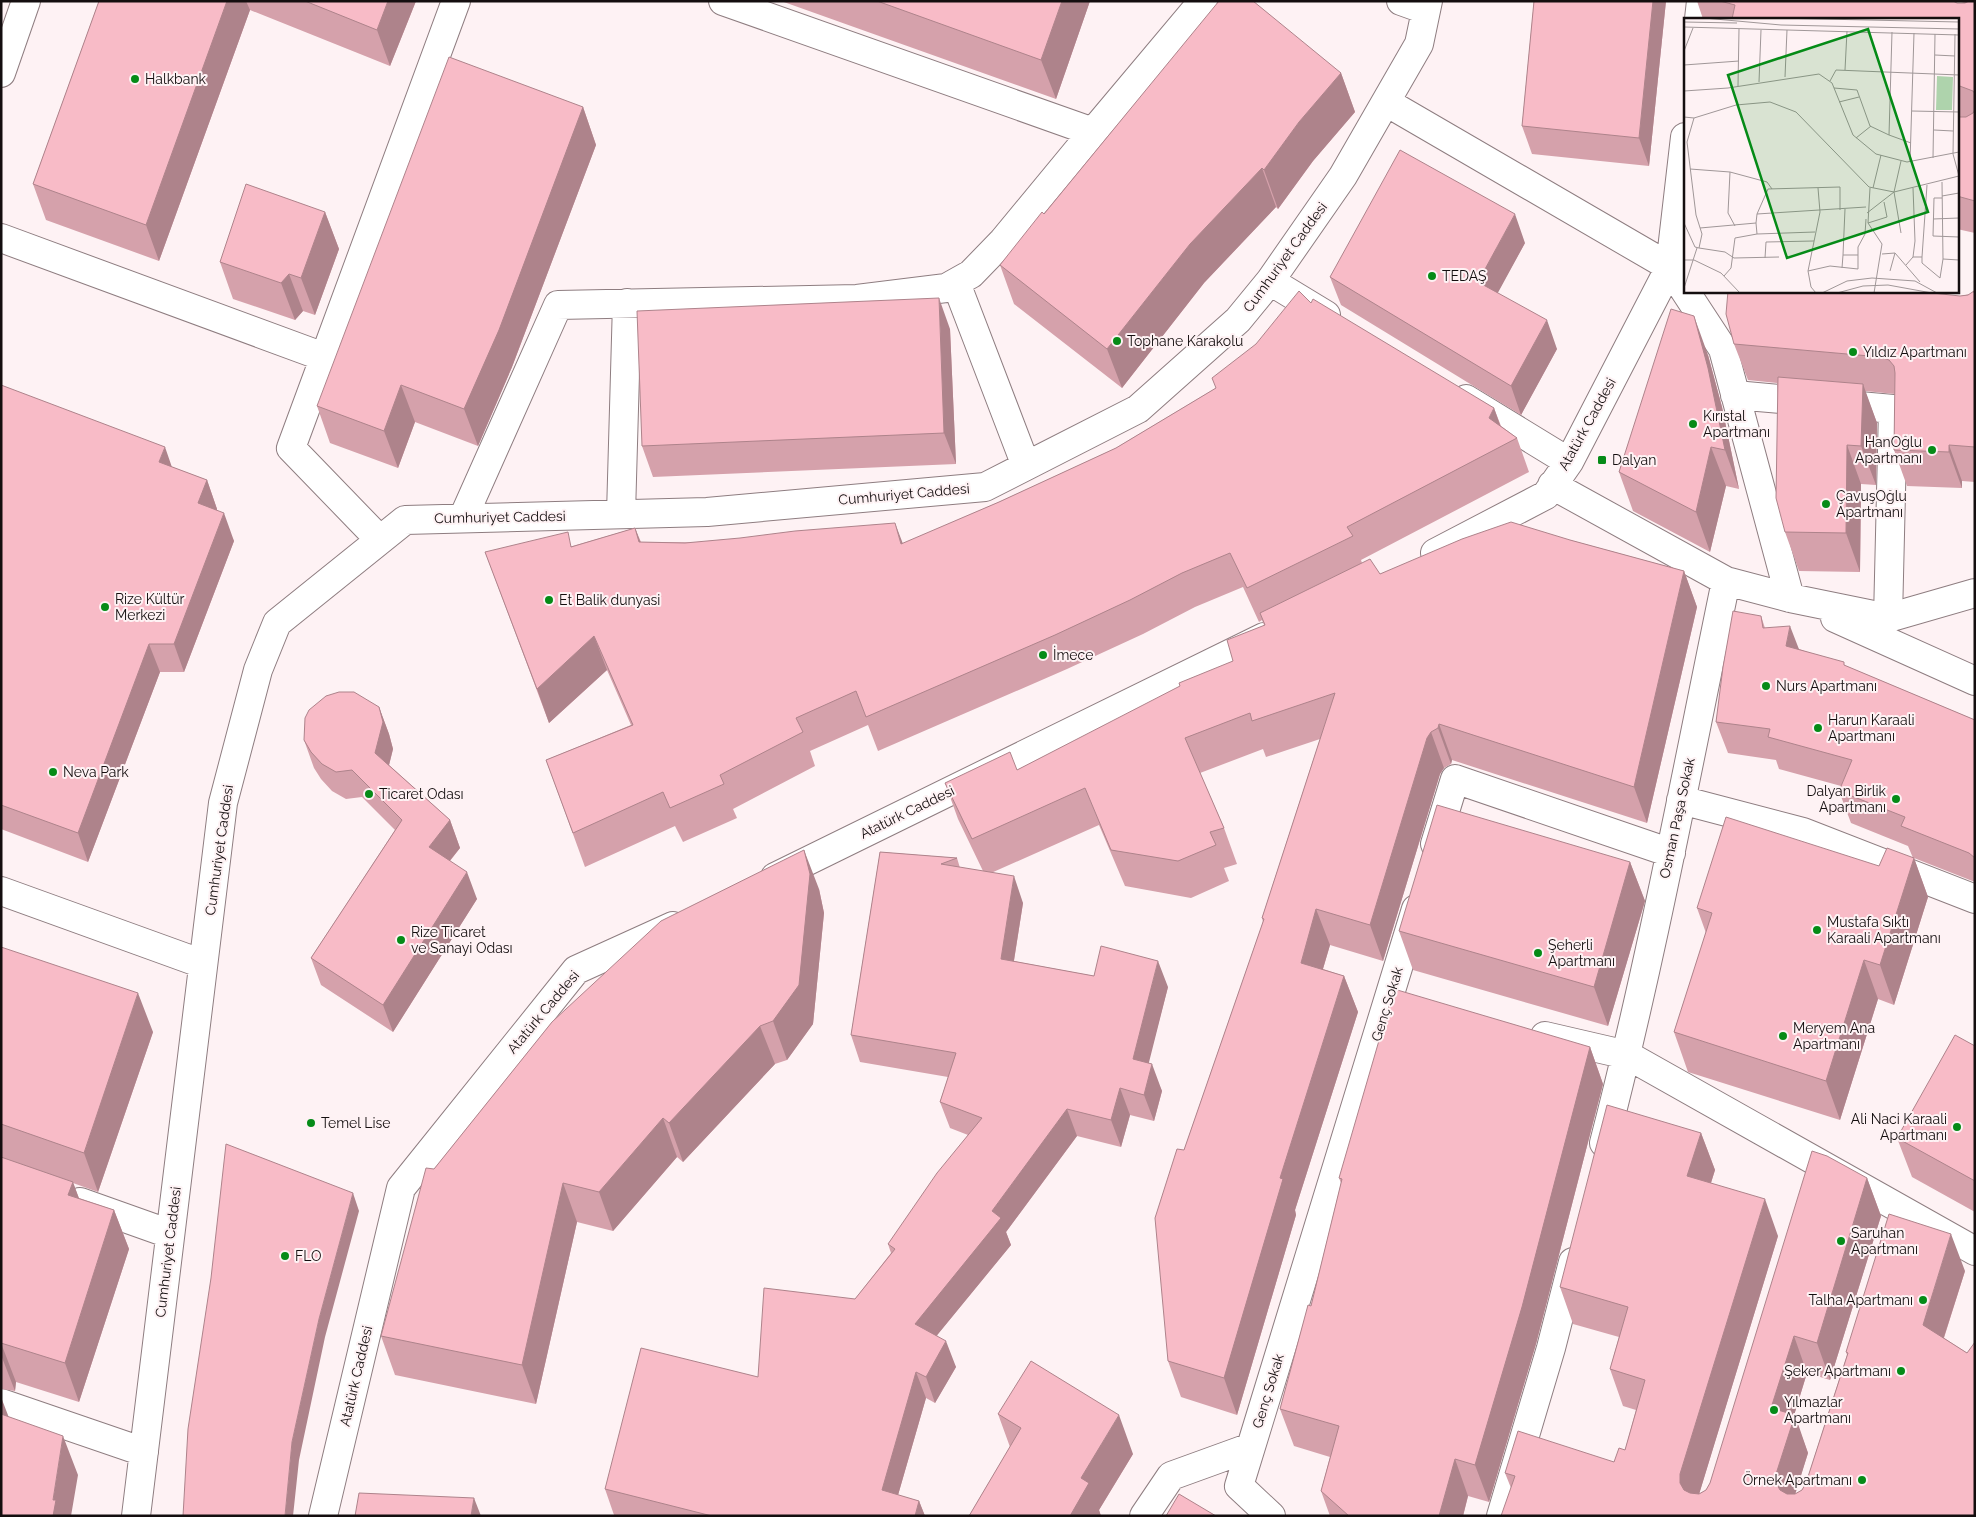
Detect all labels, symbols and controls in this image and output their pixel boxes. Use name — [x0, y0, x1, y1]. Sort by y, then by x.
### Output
inset map — [1684, 18, 1958, 292]
place label: Halkbank — [145, 71, 207, 87]
marker: Halkbank — [129, 73, 141, 85]
street label: Cumhuriyet Caddesi — [1240, 199, 1330, 315]
place label: TEDAŞ — [1442, 268, 1487, 284]
marker: TEDAŞ — [1426, 270, 1438, 282]
place label: Tophane Karakolu — [1127, 333, 1243, 349]
marker: Tophane Karakolu — [1111, 335, 1123, 347]
place label: Yıldız Apartmanı — [1863, 344, 1967, 360]
marker: Yıldız Apartmanı — [1847, 346, 1859, 358]
street label: Atatürk Caddesi — [1555, 375, 1619, 473]
place label: Kırıstal Apartmanı — [1703, 408, 1770, 440]
marker: Kırıstal Apartmanı — [1687, 418, 1699, 430]
place label: HanOğlu Apartmanı — [1855, 434, 1922, 466]
marker: HanOğlu Apartmanı — [1926, 444, 1938, 456]
place label: Dalyan — [1612, 452, 1656, 468]
marker: Dalyan — [1596, 454, 1608, 466]
street label: Cumhuriyet Caddesi — [838, 480, 970, 508]
place label: ÇavuşOğlu Apartmanı — [1836, 488, 1907, 520]
marker: ÇavuşOğlu Apartmanı — [1820, 498, 1832, 510]
street label: Cumhuriyet Caddesi — [434, 508, 566, 526]
place label: Rize Kültür Merkezi — [115, 591, 185, 623]
place label: Et Balik dunyasi — [559, 592, 660, 608]
marker: Et Balik dunyasi — [543, 594, 555, 606]
marker: Rize Kültür Merkezi — [99, 601, 111, 613]
place label: İmece — [1053, 645, 1093, 663]
marker: İmece — [1037, 649, 1049, 661]
place label: Nurs Apartmanı — [1776, 678, 1877, 694]
marker: Nurs Apartmanı — [1760, 680, 1772, 692]
place label: Harun Karaali Apartmanı — [1828, 712, 1915, 744]
marker: Harun Karaali Apartmanı — [1812, 722, 1824, 734]
street label: Osman Paşa Sokak — [1656, 756, 1698, 880]
place label: Neva Park — [63, 764, 129, 780]
marker: Neva Park — [47, 766, 59, 778]
street label: Atatürk Caddesi — [857, 782, 957, 842]
place label: Dalyan Birlik Apartmanı — [1807, 783, 1887, 815]
street label: Cumhuriyet Caddesi — [202, 784, 236, 916]
place label: Ticaret Odası — [379, 786, 464, 802]
marker: Ticaret Odası — [363, 788, 375, 800]
marker: Dalyan Birlik Apartmanı — [1890, 793, 1902, 805]
place label: Mustafa Sıktı Karaali Apartmanı — [1827, 914, 1941, 946]
place label: Rize Ticaret ve Sanayi Odası — [411, 924, 513, 956]
marker: Mustafa Sıktı Karaali Apartmanı — [1811, 924, 1823, 936]
marker: Rize Ticaret ve Sanayi Odası — [395, 934, 407, 946]
place label: Şeherli Apartmanı — [1548, 937, 1615, 969]
marker: Şeherli Apartmanı — [1532, 947, 1544, 959]
street label: Genç Sokak — [1368, 964, 1406, 1043]
street label: Atatürk Caddesi — [504, 967, 582, 1057]
place label: Meryem Ana Apartmanı — [1793, 1020, 1875, 1052]
marker: Meryem Ana Apartmanı — [1777, 1030, 1789, 1042]
place label: Ali Naci Karaali Apartmanı — [1851, 1111, 1947, 1143]
place label: Temel Lise — [321, 1115, 390, 1131]
marker: Temel Lise — [305, 1117, 317, 1129]
marker: Ali Naci Karaali Apartmanı — [1951, 1121, 1963, 1133]
street label: Cumhuriyet Caddesi — [152, 1186, 184, 1318]
place label: Saruhan Apartmanı — [1851, 1225, 1918, 1257]
marker: Saruhan Apartmanı — [1835, 1235, 1847, 1247]
place label: FLO — [295, 1248, 322, 1264]
marker: FLO — [279, 1250, 291, 1262]
place label: Talha Apartmanı — [1809, 1292, 1913, 1308]
marker: Talha Apartmanı — [1917, 1294, 1929, 1306]
street label: Atatürk Caddesi — [337, 1324, 375, 1428]
street label: Genç Sokak — [1249, 1351, 1287, 1430]
place label: Şeker Apartmanı — [1784, 1363, 1891, 1379]
marker: Şeker Apartmanı — [1895, 1365, 1907, 1377]
place label: Yılmazlar Apartmanı — [1784, 1394, 1851, 1426]
marker: Yılmazlar Apartmanı — [1768, 1404, 1780, 1416]
place label: Örnek Apartmanı — [1743, 1470, 1852, 1488]
marker: Örnek Apartmanı — [1856, 1474, 1868, 1486]

